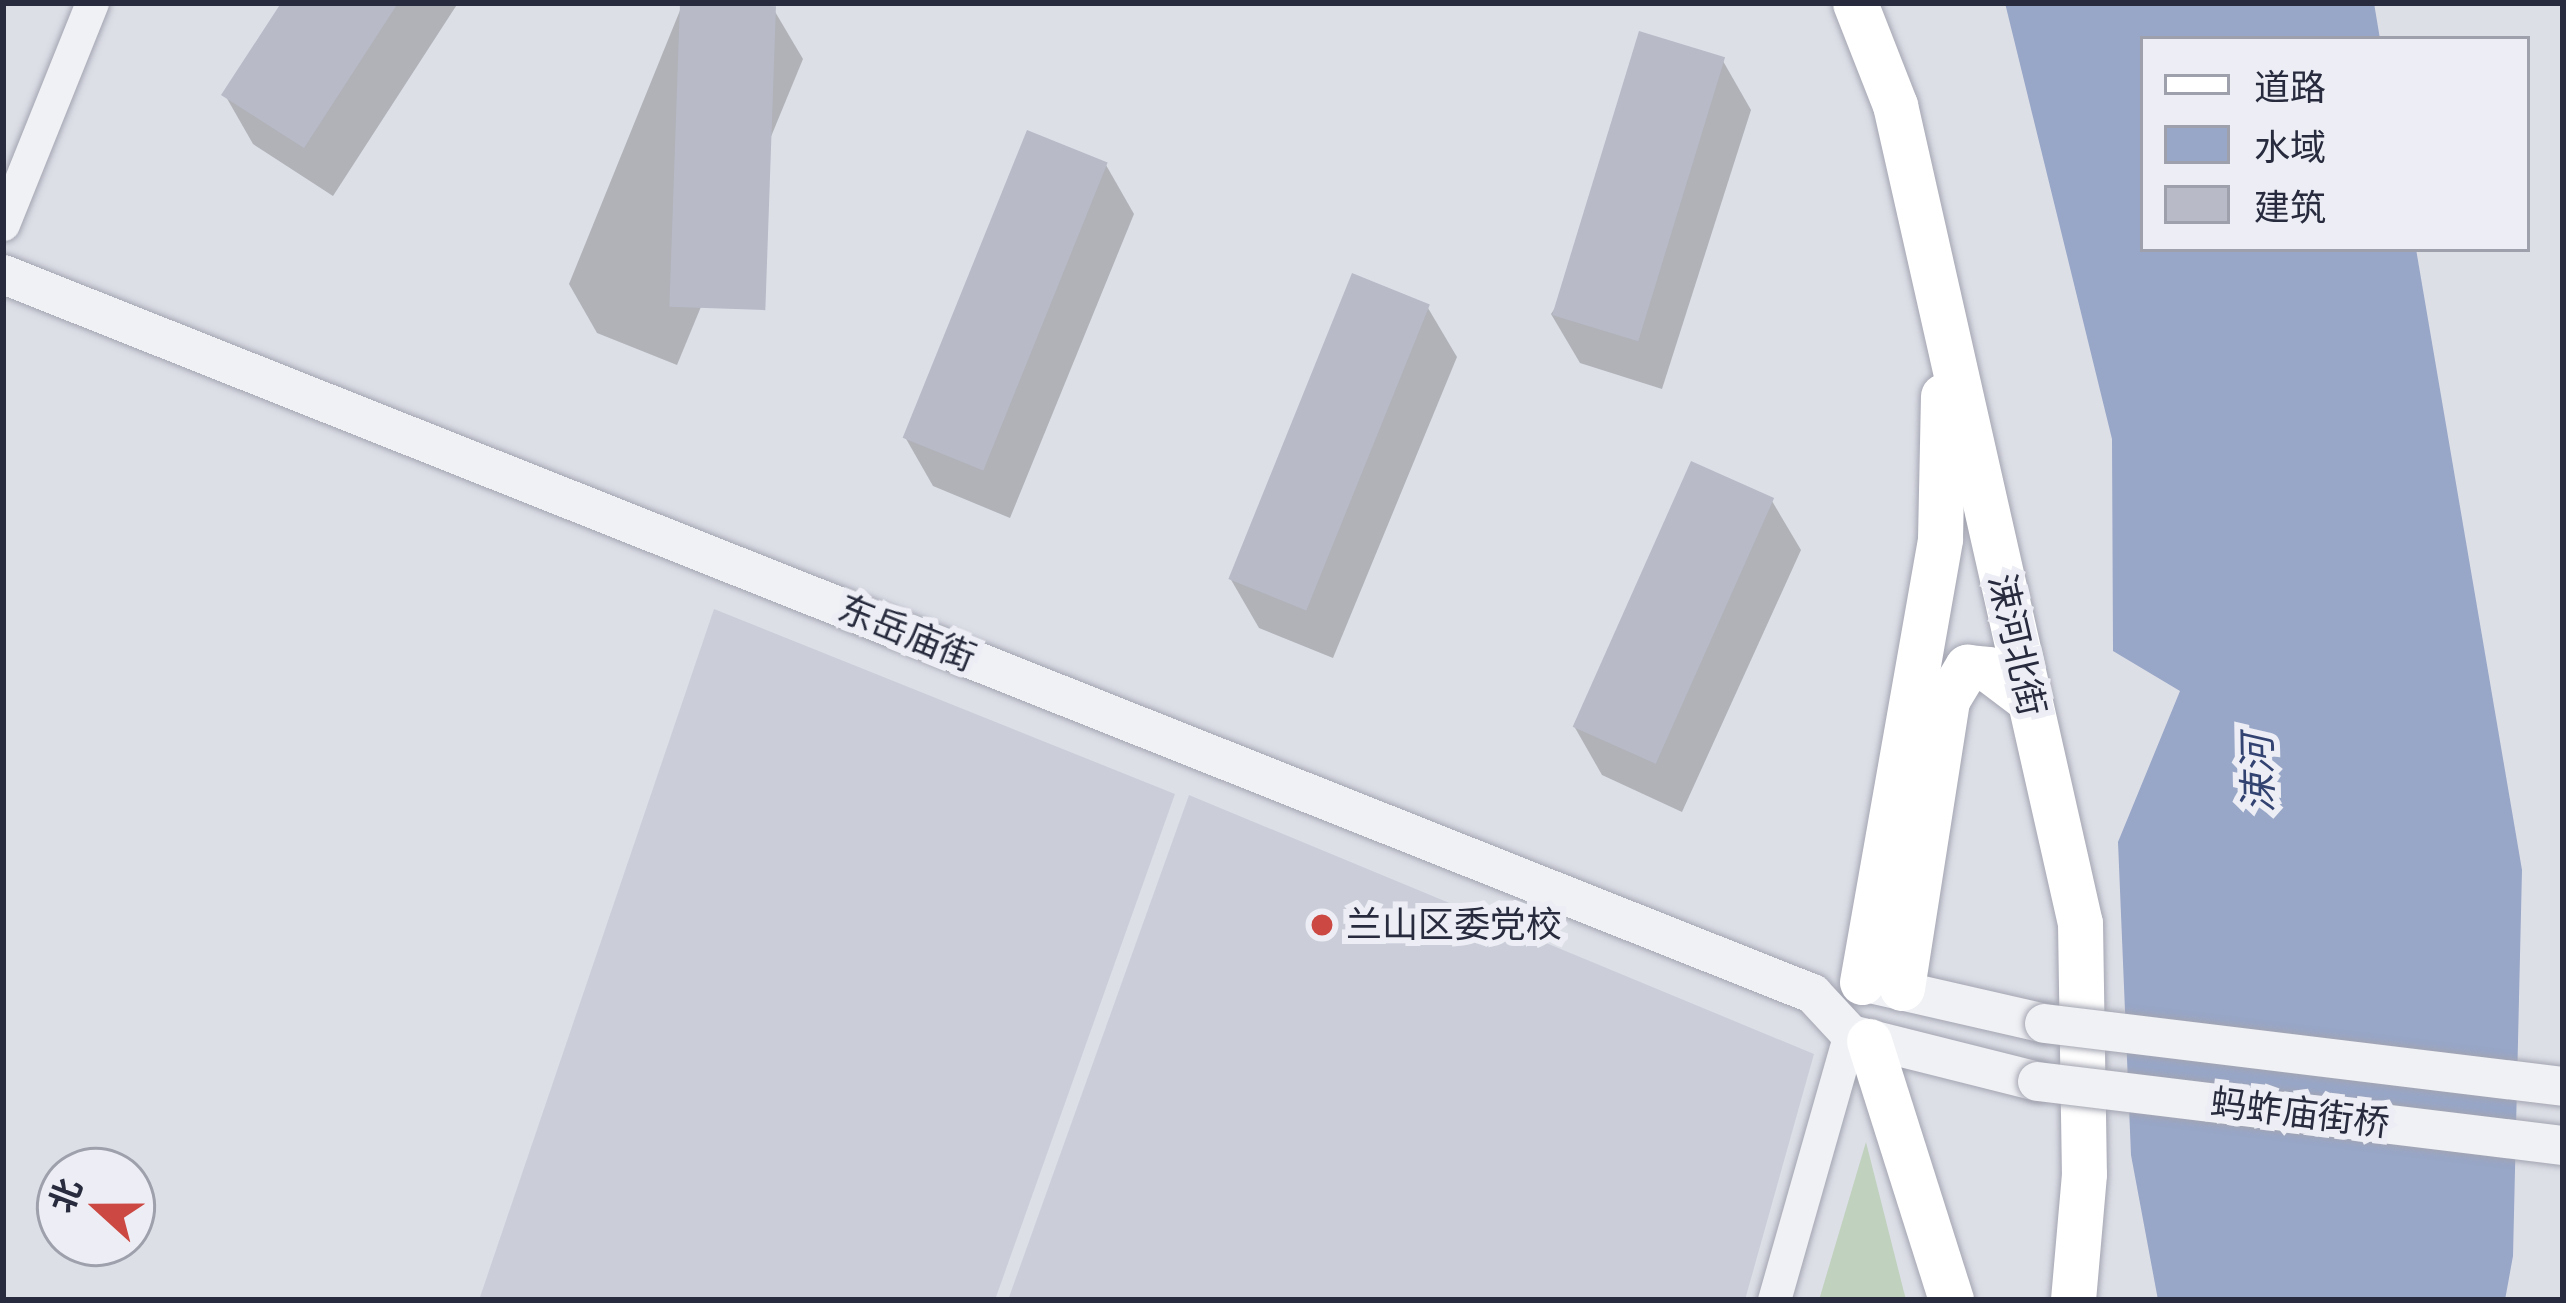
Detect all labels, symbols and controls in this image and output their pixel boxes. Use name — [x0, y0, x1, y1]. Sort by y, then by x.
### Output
legend — [2140, 36, 2530, 252]
text: 道路 — [2254, 65, 2326, 109]
text: 水域 — [2254, 125, 2326, 169]
text: 建筑 — [2254, 185, 2326, 229]
street label: 涑河北街 — [1980, 570, 2054, 720]
street label: 东岳庙街 — [832, 586, 982, 680]
water label: 涑河 — [2234, 735, 2282, 813]
place label: 兰山区委党校 — [1346, 903, 1562, 947]
marker: 兰山区委党校 — [1309, 912, 1335, 938]
street label: 蚂蚱庙街桥 — [2208, 1081, 2392, 1145]
north arrow — [36, 1147, 156, 1267]
text: 北 — [41, 1173, 90, 1218]

